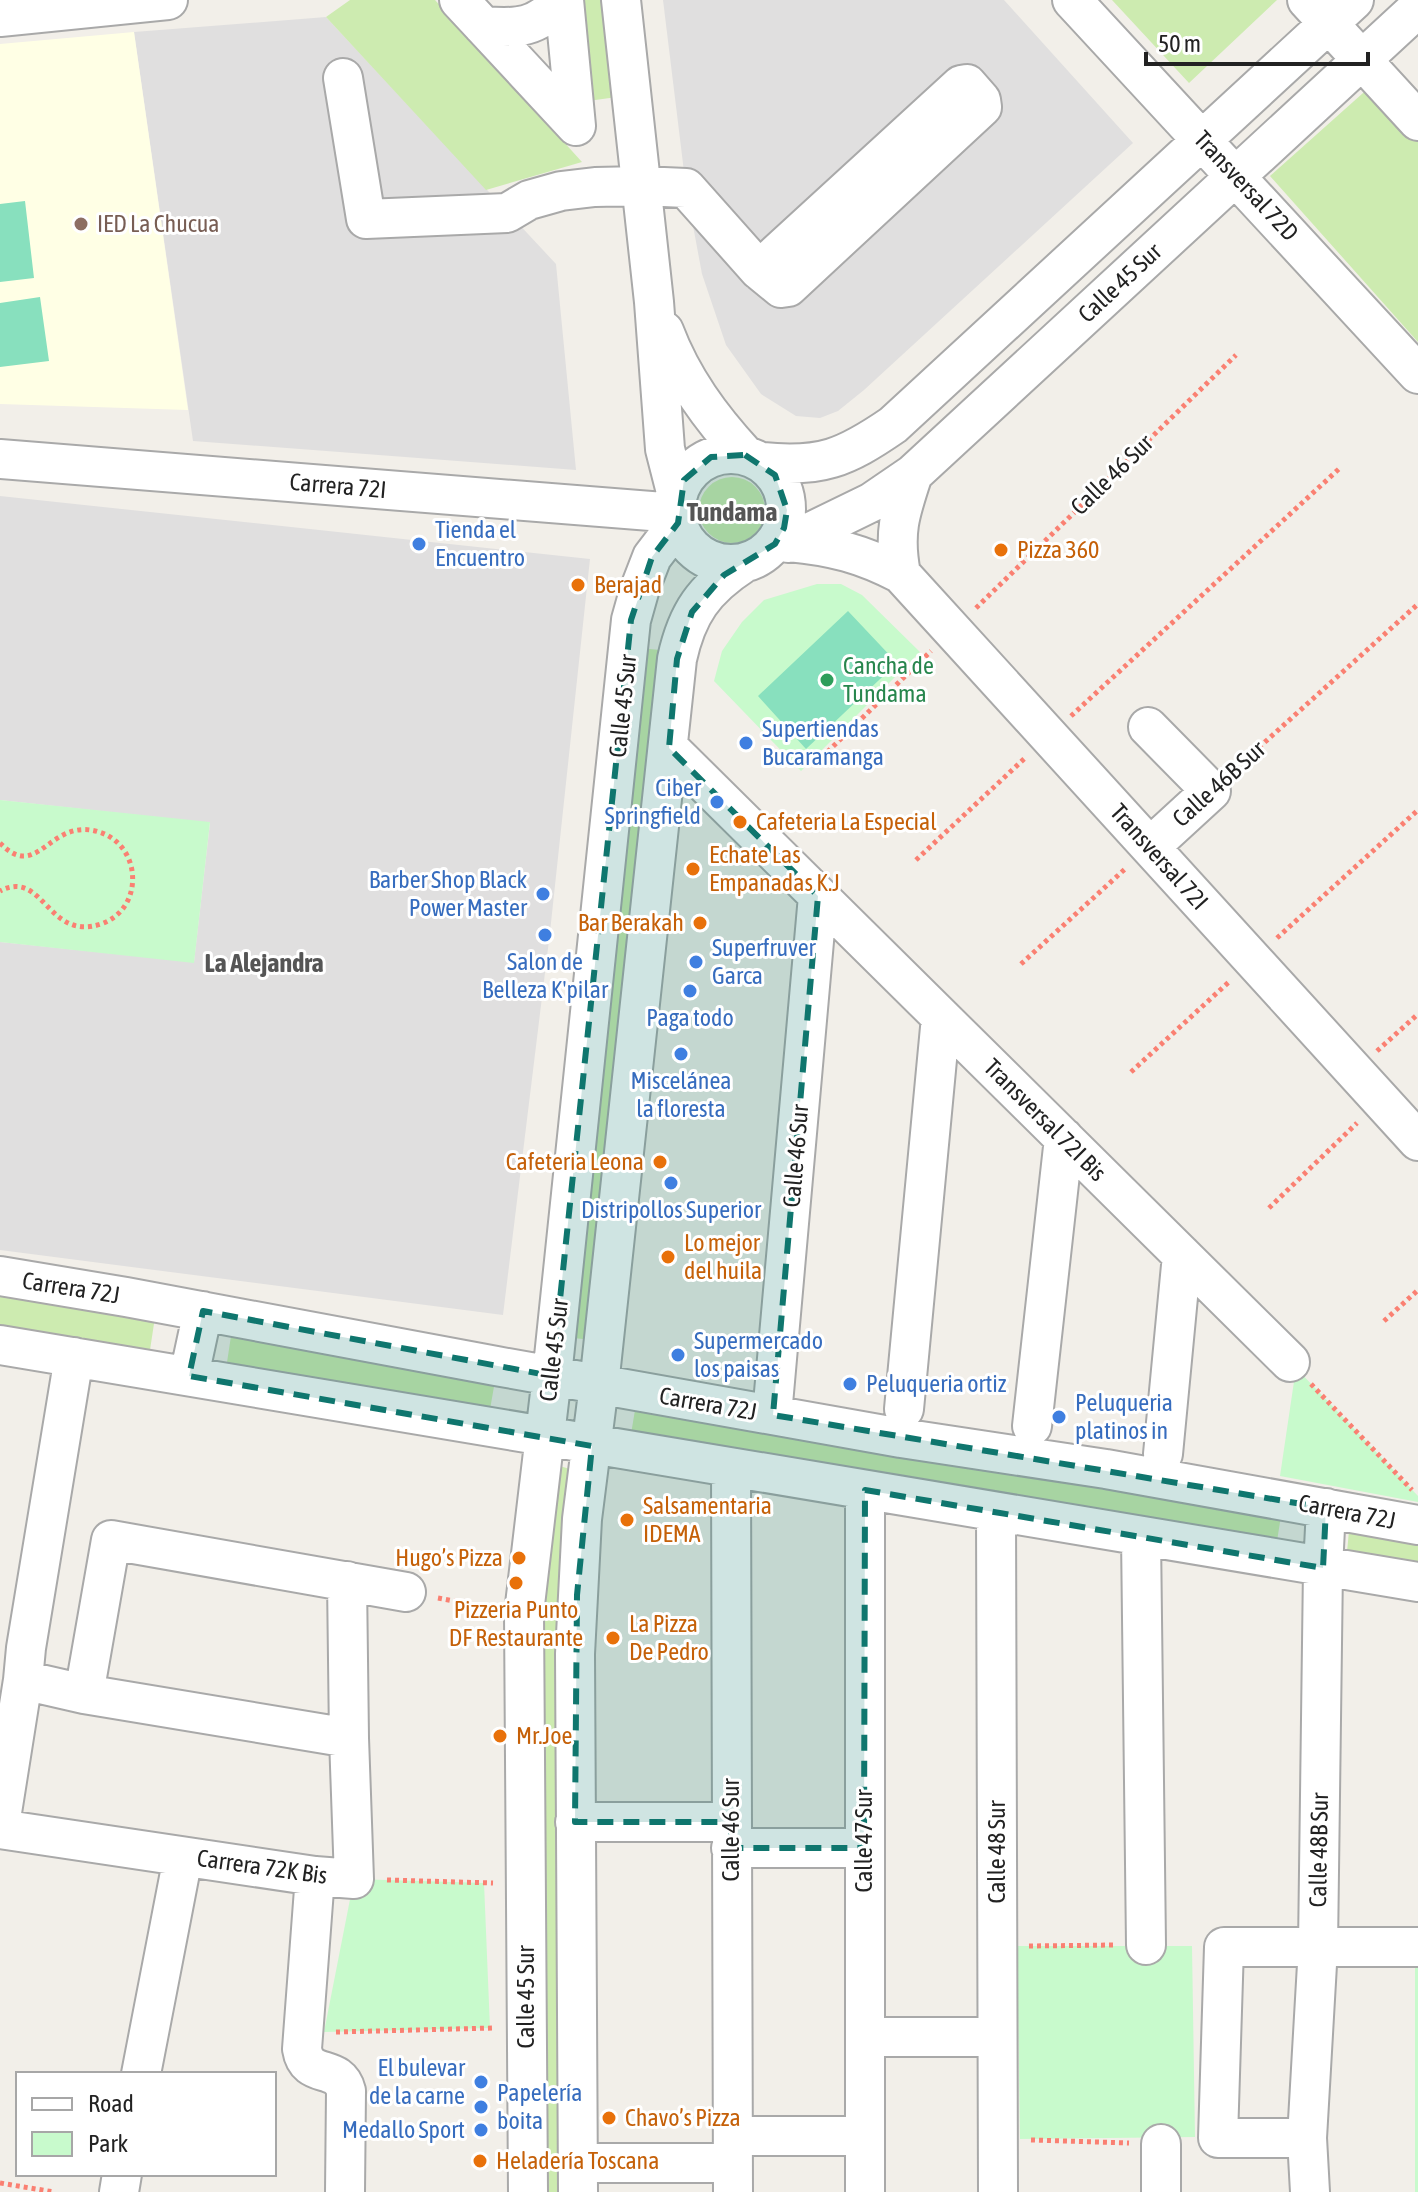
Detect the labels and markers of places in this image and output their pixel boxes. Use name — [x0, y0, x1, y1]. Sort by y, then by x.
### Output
place label: IED La Chucua — [97, 210, 219, 237]
marker: IED La Chucua — [72, 215, 90, 233]
place label: Tienda el Encuentro — [435, 516, 525, 571]
marker: Tienda el Encuentro — [410, 535, 428, 553]
place label: Pizza 360 — [1017, 536, 1099, 563]
marker: Pizza 360 — [992, 541, 1010, 559]
place label: Berajad — [594, 571, 662, 598]
marker: Berajad — [569, 576, 587, 594]
place label: Cancha de Tundama — [843, 652, 934, 707]
marker: Cancha de Tundama — [818, 671, 836, 689]
place label: Supertiendas Bucaramanga — [762, 715, 884, 770]
marker: Supertiendas Bucaramanga — [737, 734, 755, 752]
place label: Ciber Springfield — [604, 774, 702, 829]
marker: Ciber Springfield — [708, 793, 726, 811]
place label: Cafeteria La Especial — [756, 808, 937, 835]
marker: Cafeteria La Especial — [731, 813, 749, 831]
place label: Echate Las Empanadas K.J — [709, 841, 840, 896]
marker: Echate Las Empanadas K.J — [684, 860, 702, 878]
place label: Barber Shop Black Power Master — [369, 866, 528, 921]
marker: Barber Shop Black Power Master — [534, 885, 552, 903]
place label: Bar Berakah — [578, 909, 684, 936]
marker: Bar Berakah — [691, 914, 709, 932]
marker: Salon de Belleza K'pilar — [536, 926, 554, 944]
place label: Superfruver Garca — [712, 934, 817, 989]
place label: Salon de Belleza K'pilar — [482, 948, 609, 1003]
marker: Superfruver Garca — [687, 953, 705, 971]
marker: Paga todo — [681, 982, 699, 1000]
place label: Paga todo — [646, 1004, 734, 1031]
marker: Miscelánea la floresta — [672, 1045, 690, 1063]
place label: Miscelánea la floresta — [630, 1067, 732, 1122]
place label: Cafeteria Leona — [506, 1148, 644, 1175]
marker: Cafeteria Leona — [651, 1153, 669, 1171]
marker: Distripollos Superior — [662, 1174, 680, 1192]
place label: Distripollos Superior — [581, 1196, 762, 1223]
place label: Lo mejor del huila — [684, 1229, 762, 1284]
marker: Lo mejor del huila — [659, 1248, 677, 1266]
place label: Supermercado los paisas — [694, 1327, 823, 1382]
marker: Supermercado los paisas — [669, 1346, 687, 1364]
place label: Peluqueria ortiz — [866, 1370, 1007, 1397]
marker: Peluqueria ortiz — [841, 1375, 859, 1393]
place label: Peluqueria platinos in — [1075, 1389, 1173, 1444]
marker: Peluqueria platinos in — [1050, 1408, 1068, 1426]
place label: Salsamentaria IDEMA — [643, 1492, 772, 1547]
marker: Salsamentaria IDEMA — [618, 1511, 636, 1529]
place label: Hugo’s Pizza — [395, 1544, 503, 1571]
marker: Hugo’s Pizza — [510, 1549, 528, 1567]
marker: Pizzeria Punto DF Restaurante — [507, 1574, 525, 1592]
place label: Pizzeria Punto DF Restaurante — [449, 1596, 583, 1651]
place label: La Pizza De Pedro — [629, 1610, 709, 1665]
marker: La Pizza De Pedro — [604, 1629, 622, 1647]
place label: Mr.Joe — [516, 1722, 572, 1749]
marker: Mr.Joe — [491, 1727, 509, 1745]
place label: El bulevar de la carne — [369, 2054, 466, 2109]
marker: El bulevar de la carne — [472, 2073, 490, 2091]
place label: Papelería boita — [497, 2079, 583, 2134]
marker: Papelería boita — [472, 2098, 490, 2116]
place label: Chavo’s Pizza — [625, 2104, 741, 2131]
marker: Chavo’s Pizza — [600, 2109, 618, 2127]
place label: Medallo Sport — [342, 2116, 465, 2143]
marker: Medallo Sport — [472, 2121, 490, 2139]
place label: Heladería Toscana — [496, 2147, 659, 2174]
marker: Heladería Toscana — [471, 2152, 489, 2170]

